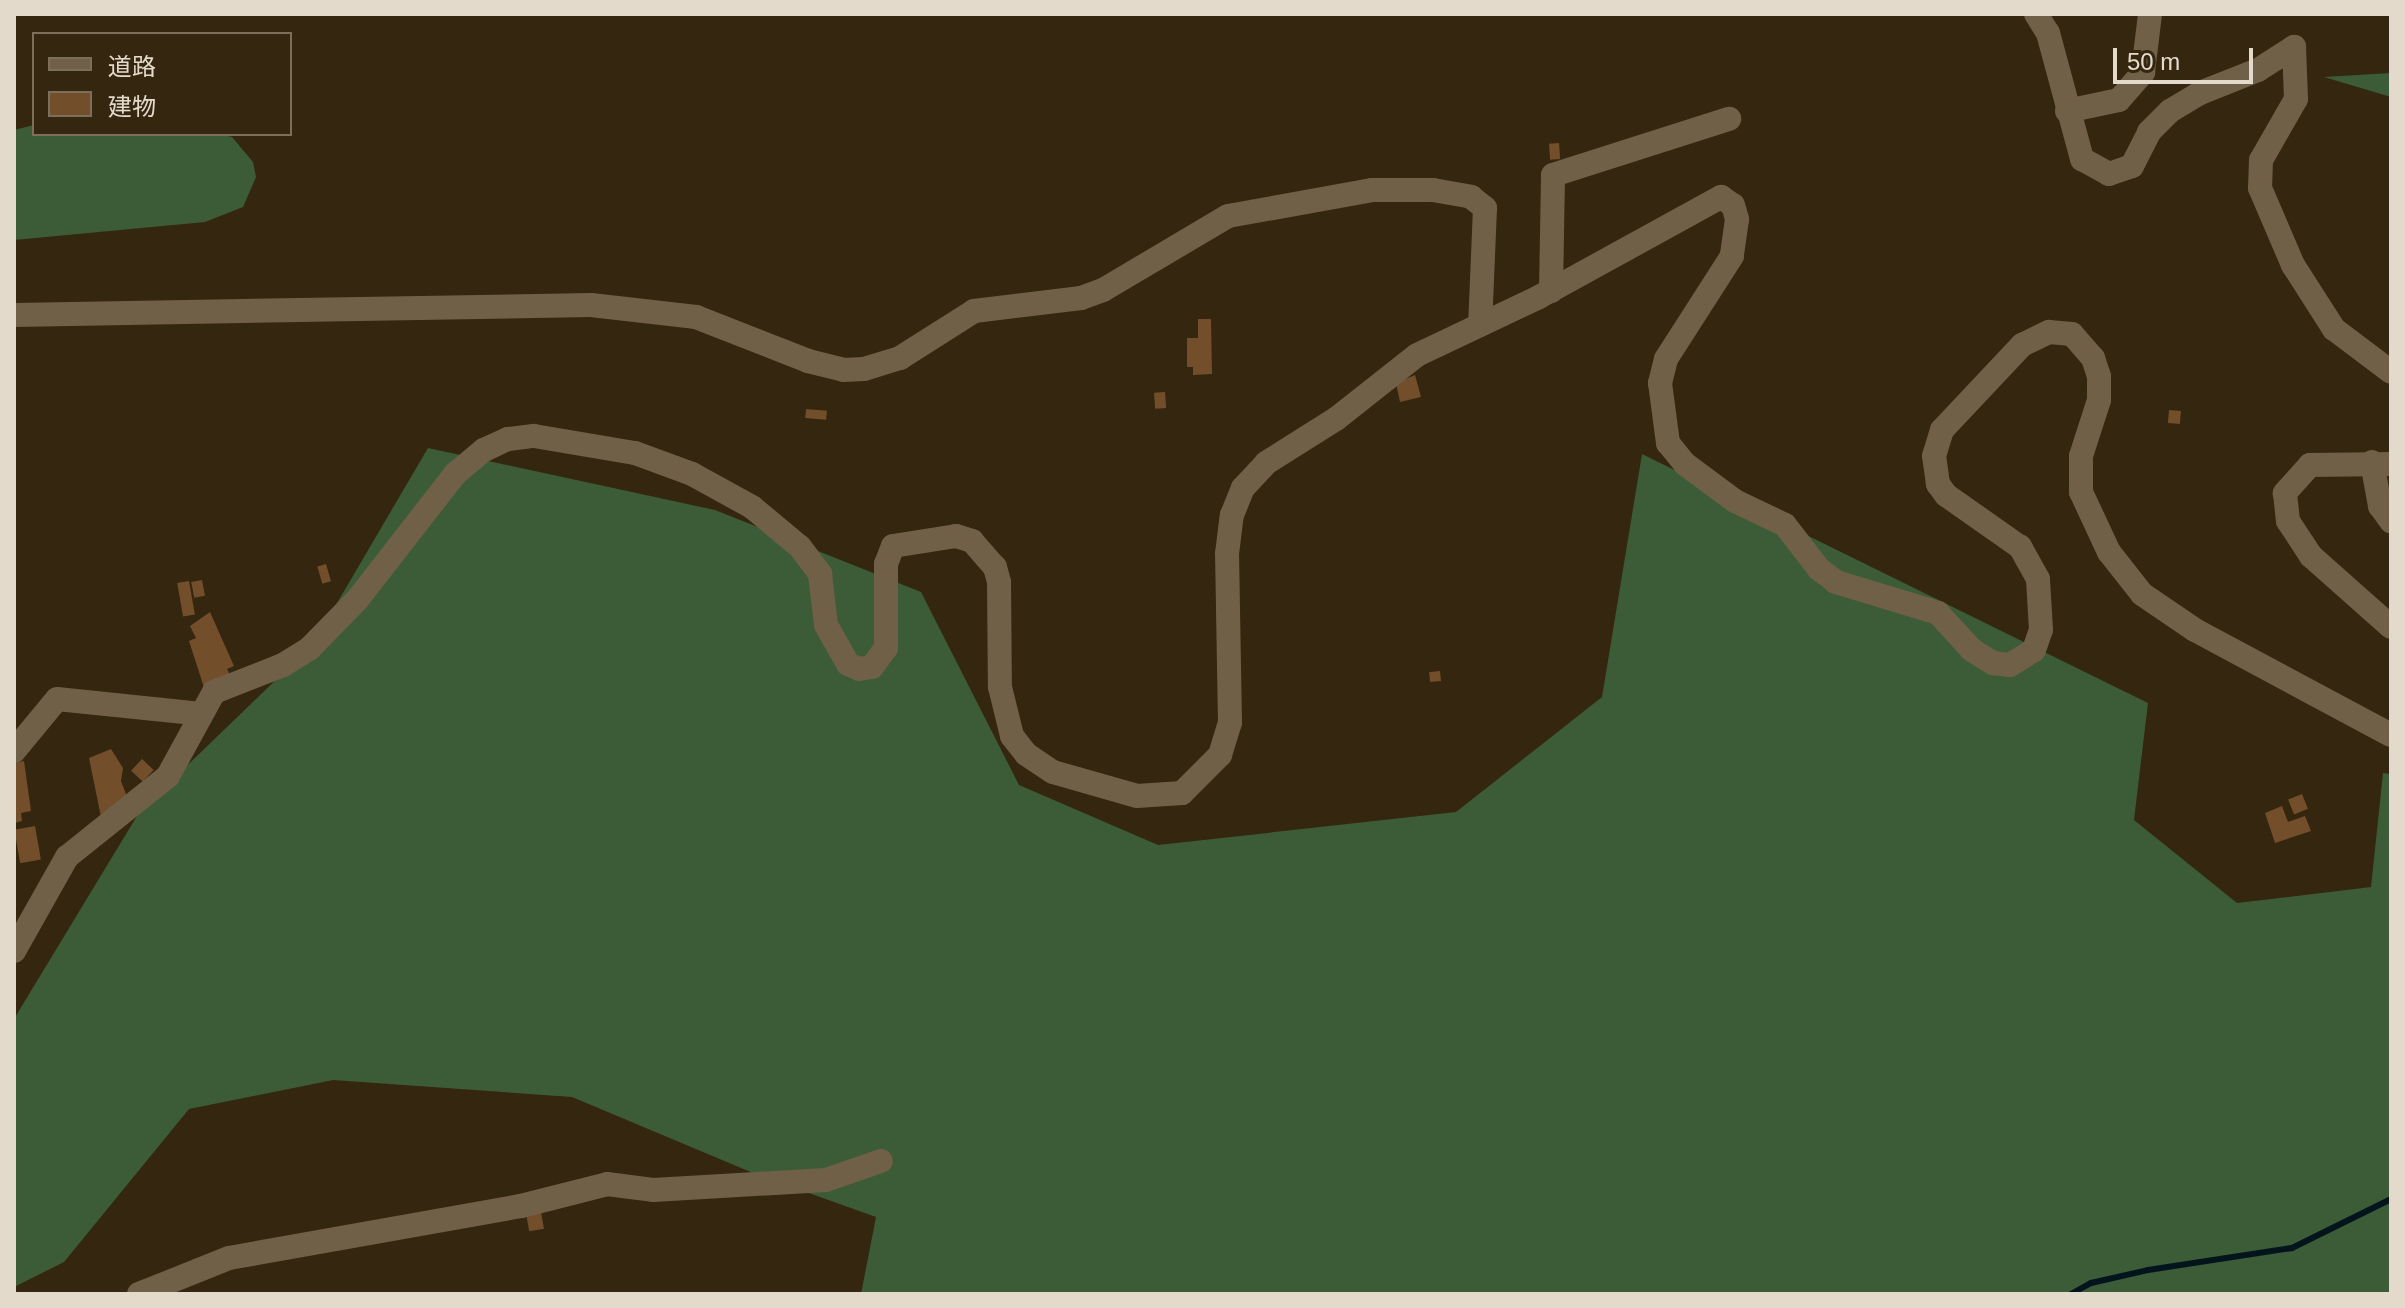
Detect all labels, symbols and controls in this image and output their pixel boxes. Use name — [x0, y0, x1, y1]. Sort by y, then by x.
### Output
legend — [32, 32, 292, 136]
scale bar — [2117, 32, 2257, 82]
text: 50 m — [2127, 48, 2180, 75]
text: 道路 — [108, 53, 156, 80]
text: 建物 — [108, 93, 156, 120]

